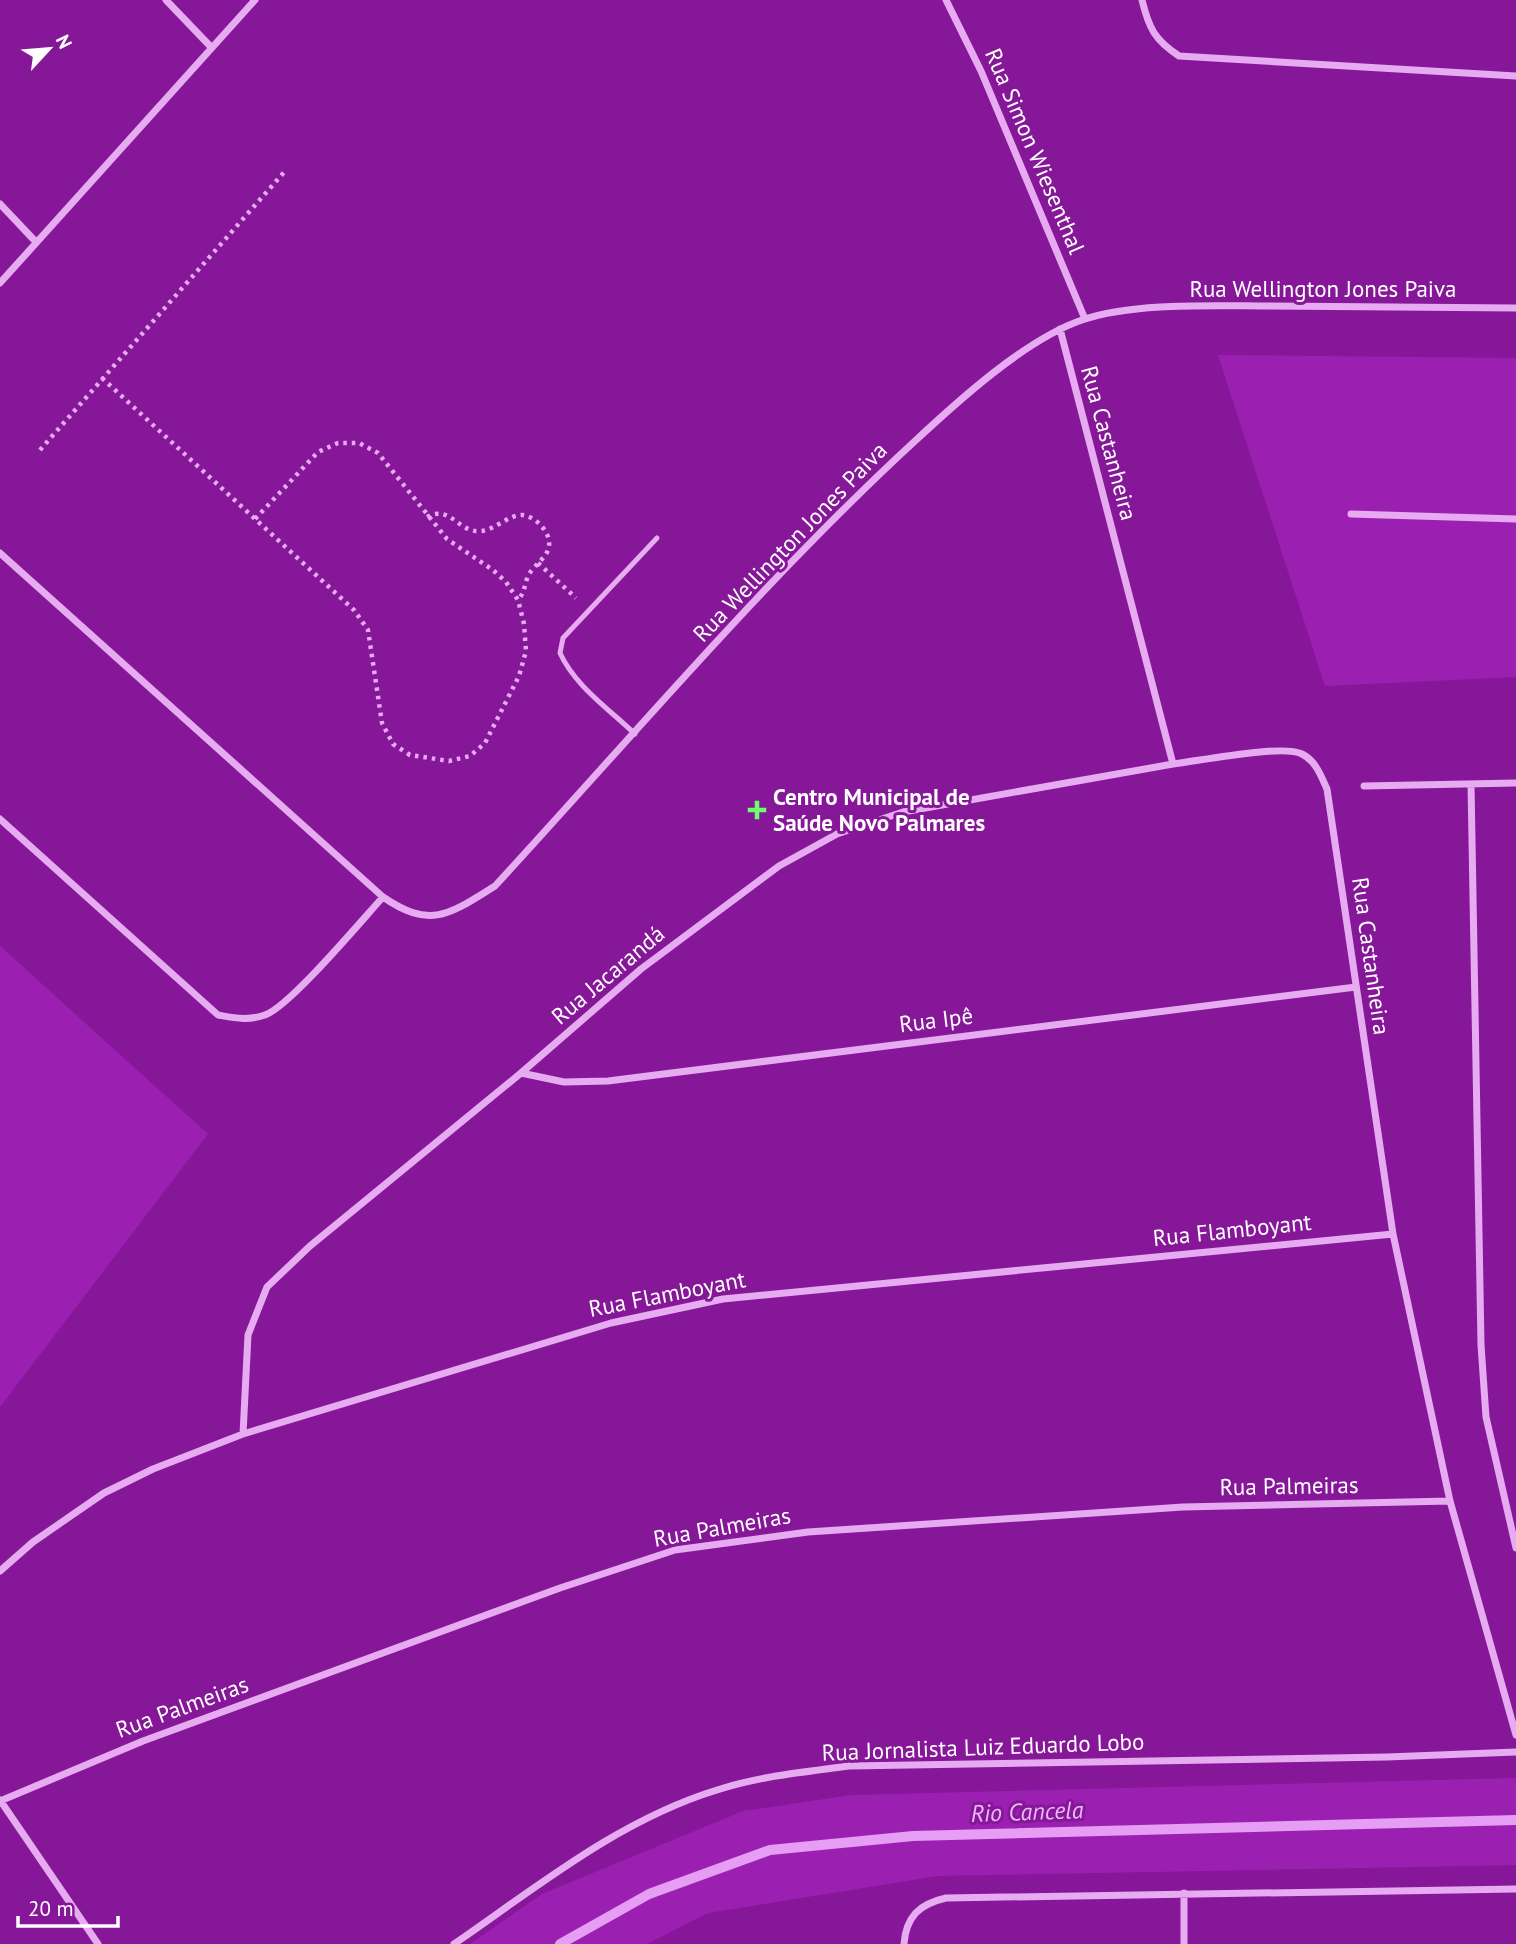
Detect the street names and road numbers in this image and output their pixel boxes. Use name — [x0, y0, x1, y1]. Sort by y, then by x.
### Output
street label: Rua Simon Wiesenthal — [979, 44, 1092, 258]
street label: Rua Wellington Jones Paiva — [1189, 274, 1457, 303]
street label: Rua Castanheira — [1075, 362, 1144, 523]
street label: Rua Wellington Jones Paiva — [686, 436, 893, 648]
street label: Rua Castanheira — [1346, 875, 1397, 1037]
street label: Rua Jacarandá — [545, 919, 670, 1030]
street label: Rua Ipê — [897, 1001, 975, 1038]
street label: Rua Flamboyant — [1151, 1207, 1313, 1252]
street label: Rua Flamboyant — [586, 1264, 748, 1323]
street label: Rua Palmeiras — [1219, 1470, 1359, 1501]
street label: Rua Palmeiras — [651, 1500, 793, 1553]
street label: Rua Palmeiras — [112, 1669, 252, 1744]
street label: Rua Jornalista Luiz Eduardo Lobo — [821, 1726, 1145, 1767]

